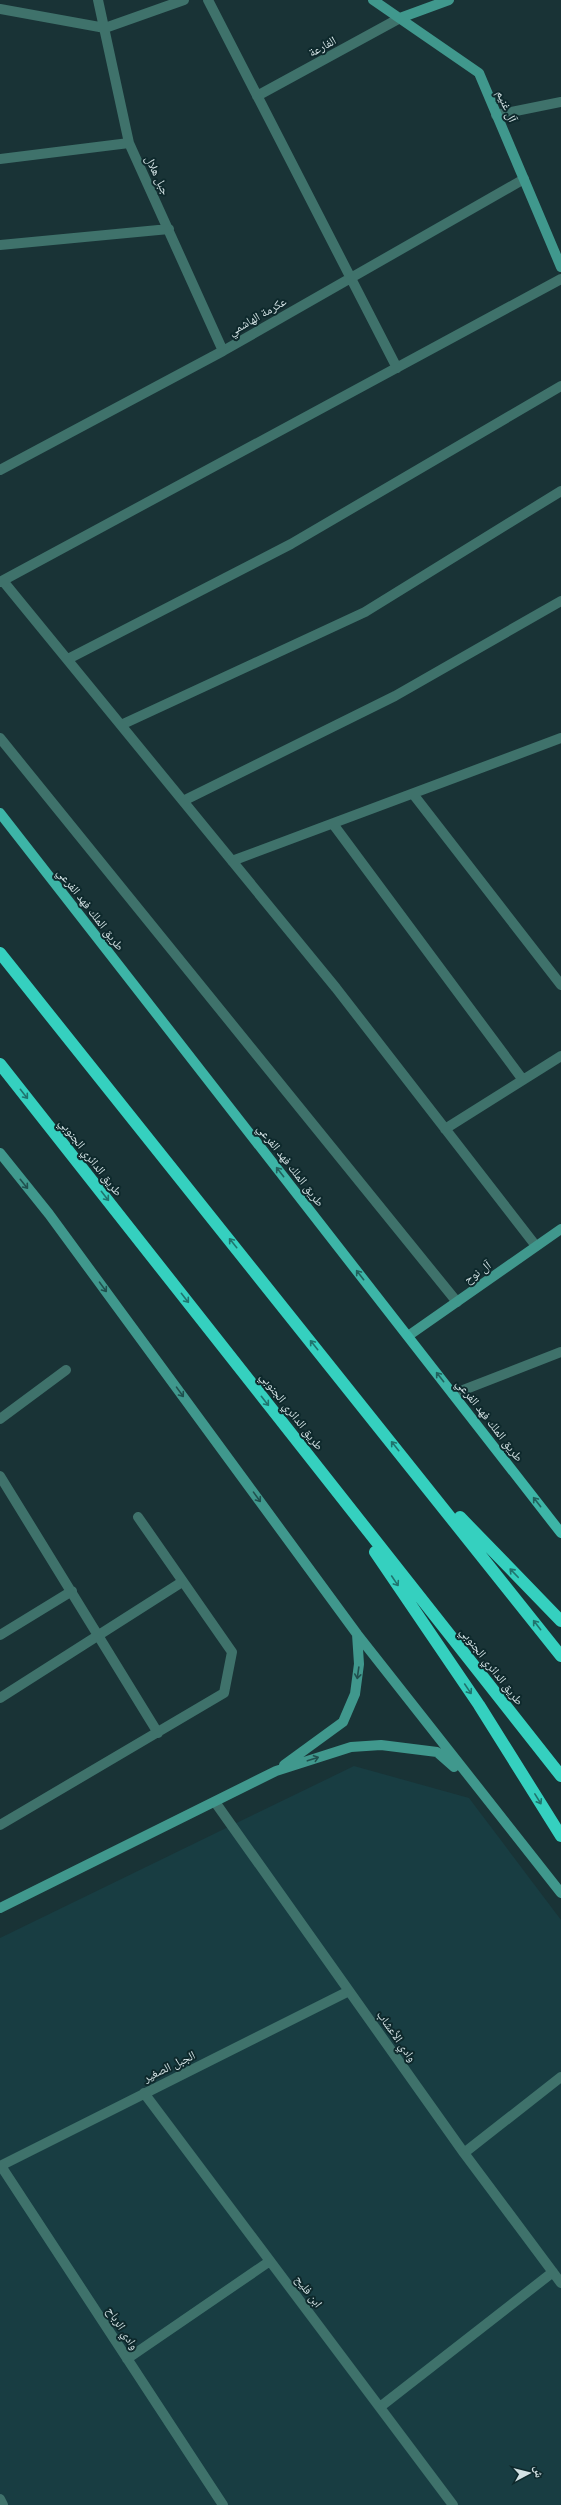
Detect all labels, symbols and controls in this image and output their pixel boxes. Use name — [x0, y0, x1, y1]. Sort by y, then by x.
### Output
street label: الفارعة — [305, 31, 339, 61]
street label: آل غنيم — [493, 87, 522, 126]
street label: جبل هلال — [141, 152, 175, 198]
street label: عكرمة الهاشمي — [225, 293, 290, 341]
street label: طريق الملك فهد الفرعي — [52, 864, 129, 955]
one-way arrow — [20, 1089, 28, 1100]
street label: طريق الدائري الجنوبي — [54, 1115, 127, 1201]
street label: طريق الملك فهد الفرعي — [252, 1120, 329, 1211]
one-way arrow — [276, 1167, 284, 1178]
one-way arrow — [20, 1178, 29, 1189]
one-way arrow — [100, 1191, 109, 1202]
one-way arrow — [228, 1238, 237, 1249]
street label: آل نوح — [460, 1256, 495, 1287]
one-way arrow — [355, 1269, 364, 1280]
one-way arrow — [99, 1282, 107, 1293]
one-way arrow — [181, 1293, 189, 1304]
one-way arrow — [309, 1339, 318, 1350]
street label: طريق الدائري الجنوبي — [255, 1369, 328, 1455]
one-way arrow — [436, 1372, 444, 1383]
street label: طريق الملك فهد الفرعي — [451, 1375, 528, 1466]
one-way arrow — [176, 1386, 184, 1397]
one-way arrow — [261, 1395, 270, 1406]
one-way arrow — [391, 1441, 399, 1452]
one-way arrow — [253, 1491, 261, 1502]
one-way arrow — [533, 1496, 541, 1507]
one-way arrow — [509, 1568, 519, 1578]
one-way arrow — [391, 1575, 399, 1586]
one-way arrow — [532, 1620, 541, 1630]
street label: طريق الدائري الجنوبي — [455, 1624, 528, 1710]
one-way arrow — [354, 1666, 362, 1679]
one-way arrow — [464, 1683, 472, 1694]
one-way arrow — [307, 1755, 320, 1762]
one-way arrow — [534, 1793, 542, 1805]
street label: وادي الأعشاب — [371, 2007, 421, 2066]
street label: الجبل الصغير — [139, 2046, 198, 2086]
street label: ابن فليح — [291, 2271, 327, 2311]
street label: وادي الرباح — [101, 2303, 143, 2354]
north arrow — [509, 2453, 549, 2493]
text: ش — [530, 2465, 548, 2479]

